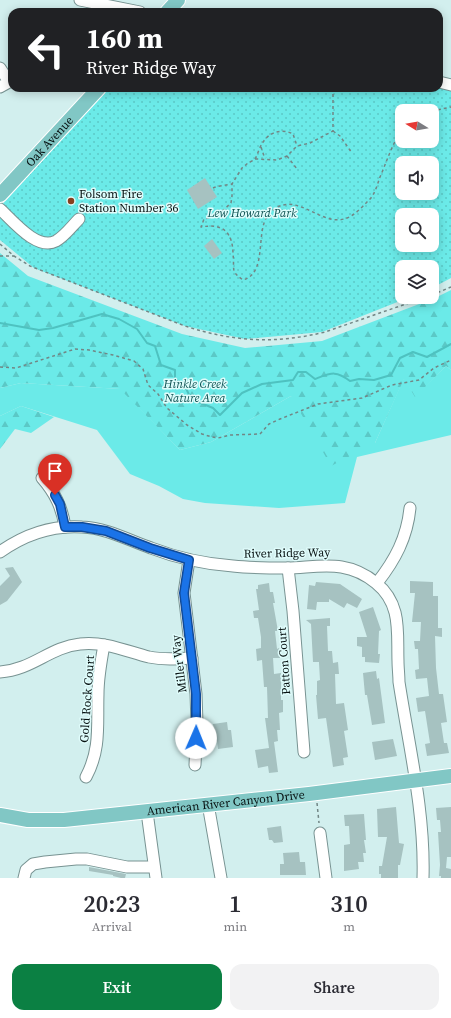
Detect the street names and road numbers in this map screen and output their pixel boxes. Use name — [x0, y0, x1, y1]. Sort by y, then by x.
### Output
street label: Oak Avenue — [22, 113, 77, 170]
street label: River Ridge Way — [244, 544, 331, 562]
street label: Patton Court — [274, 626, 294, 695]
street label: Miller Way — [167, 633, 190, 694]
street label: Gold Rock Court — [76, 655, 98, 743]
street label: American River Canyon Drive — [146, 787, 305, 819]

